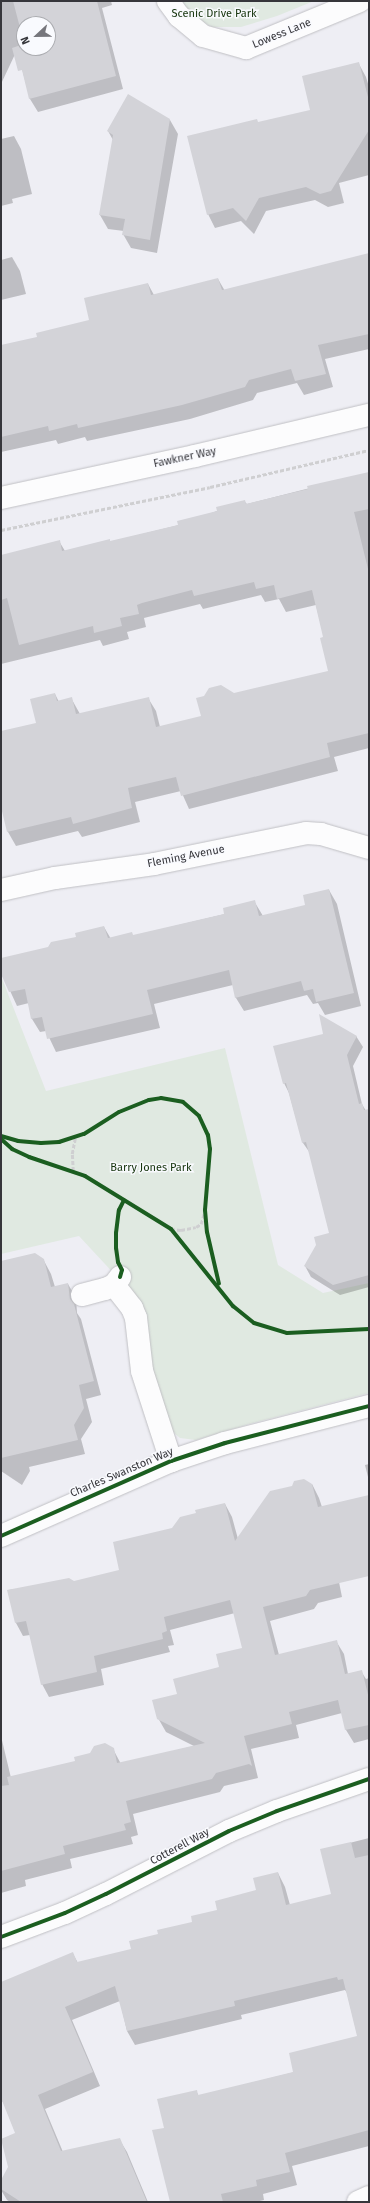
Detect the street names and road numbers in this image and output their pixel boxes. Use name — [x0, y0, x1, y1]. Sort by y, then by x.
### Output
street label: Lowess Lane — [251, 16, 313, 52]
street label: Fawkner Way — [152, 445, 218, 471]
street label: Fleming Avenue — [146, 843, 226, 871]
street label: Charles Swanston Way — [68, 1445, 176, 1501]
street label: Cotterell Way — [148, 1826, 212, 1868]

